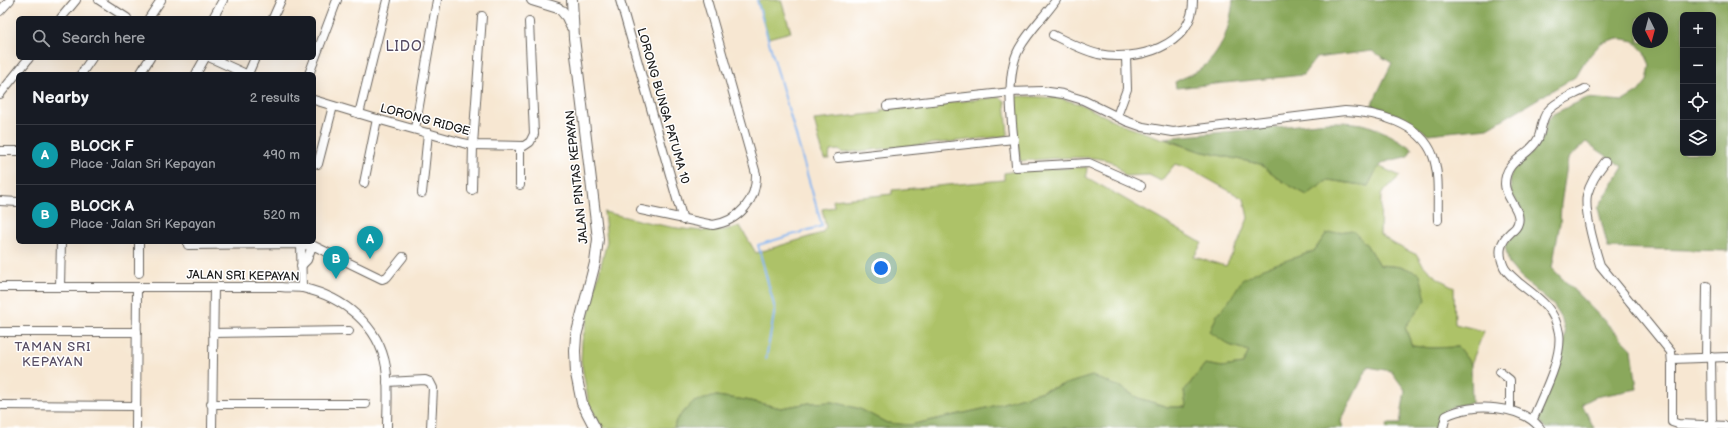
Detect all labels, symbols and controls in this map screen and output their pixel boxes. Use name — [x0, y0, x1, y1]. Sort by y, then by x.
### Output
north arrow — [1632, 12, 1668, 48]
map controls — [1680, 12, 1716, 156]
button: + — [1680, 12, 1716, 48]
search box — [16, 16, 316, 60]
street label: LORONG BUNGA PATUMA 10 — [634, 26, 692, 186]
icon: search — [30, 27, 52, 49]
text: Search here — [62, 29, 145, 48]
district label: LIDO — [385, 38, 423, 55]
button: − — [1680, 48, 1716, 84]
button: locate — [1680, 84, 1716, 120]
text: Nearby — [32, 88, 89, 108]
text: 2 results — [250, 90, 300, 106]
street label: LORONG RIDGE — [378, 101, 472, 139]
street label: JALAN PINTAS KEPAYAN — [563, 109, 591, 245]
button: layers — [1680, 120, 1716, 156]
text: BLOCK F — [70, 137, 134, 156]
text: A — [41, 147, 49, 163]
text: 490 m — [263, 147, 300, 163]
text: Place · Jalan Sri Kepayan — [70, 156, 216, 172]
text: BLOCK A — [70, 197, 134, 216]
text: B — [40, 207, 50, 223]
text: 520 m — [263, 207, 300, 223]
text: Place · Jalan Sri Kepayan — [70, 216, 216, 232]
pin: A — [357, 226, 383, 259]
pin: B — [323, 246, 349, 279]
your location — [871, 258, 891, 278]
street label: JALAN SRI KEPAYAN — [186, 268, 300, 284]
district label: TAMAN SRI KEPAYAN — [15, 339, 91, 370]

